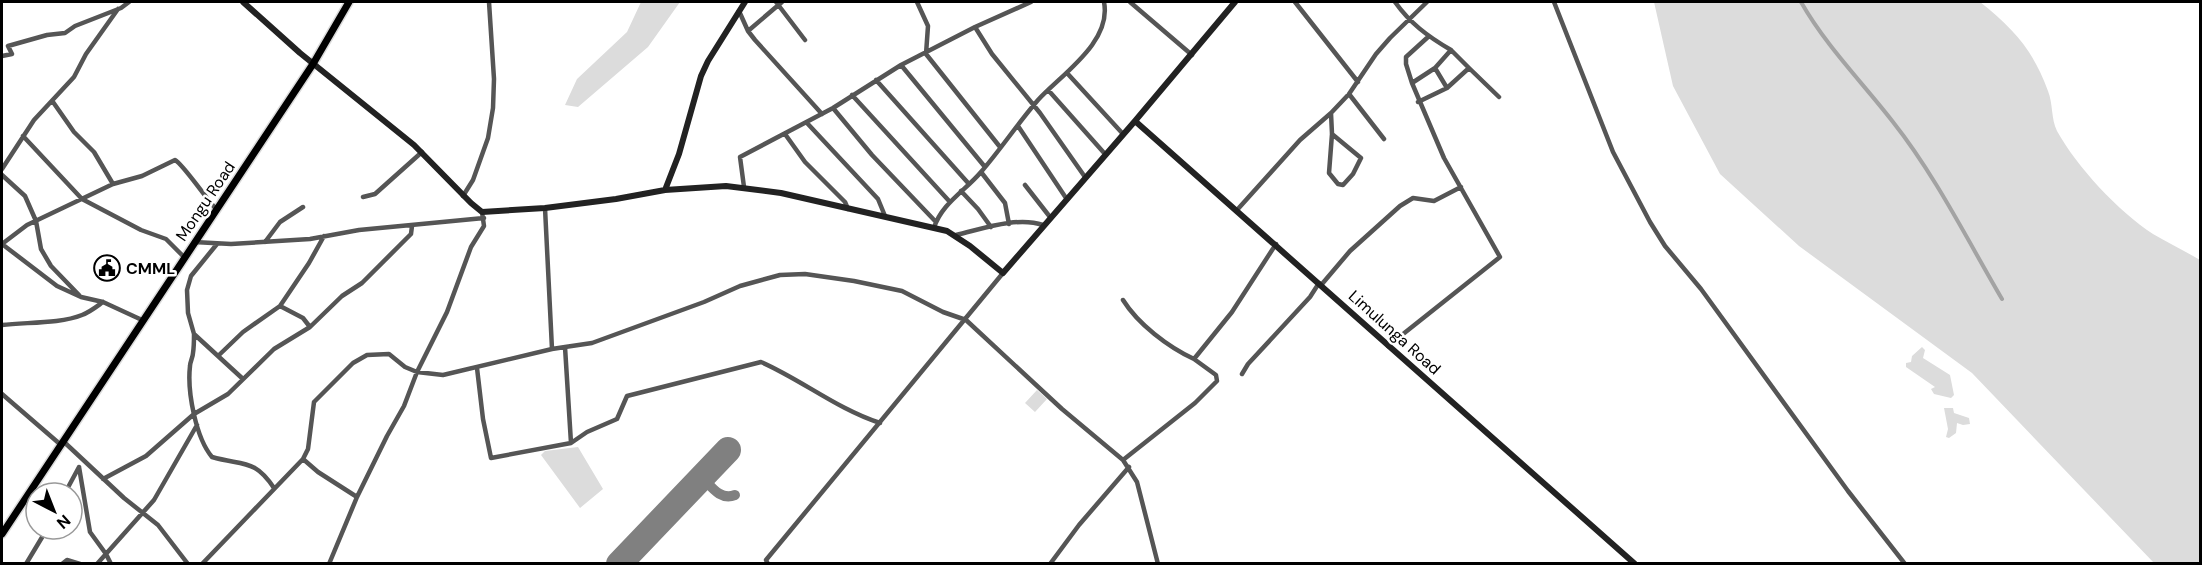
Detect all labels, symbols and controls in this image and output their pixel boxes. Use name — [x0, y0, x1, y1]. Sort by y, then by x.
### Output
street label: Mongu Road — [171, 157, 240, 245]
public building icon: CMML — [92, 253, 122, 283]
place label: CMML — [126, 258, 175, 279]
street label: Limulunga Road — [1344, 286, 1445, 379]
north arrow — [24, 481, 84, 541]
text: N — [52, 510, 75, 533]

